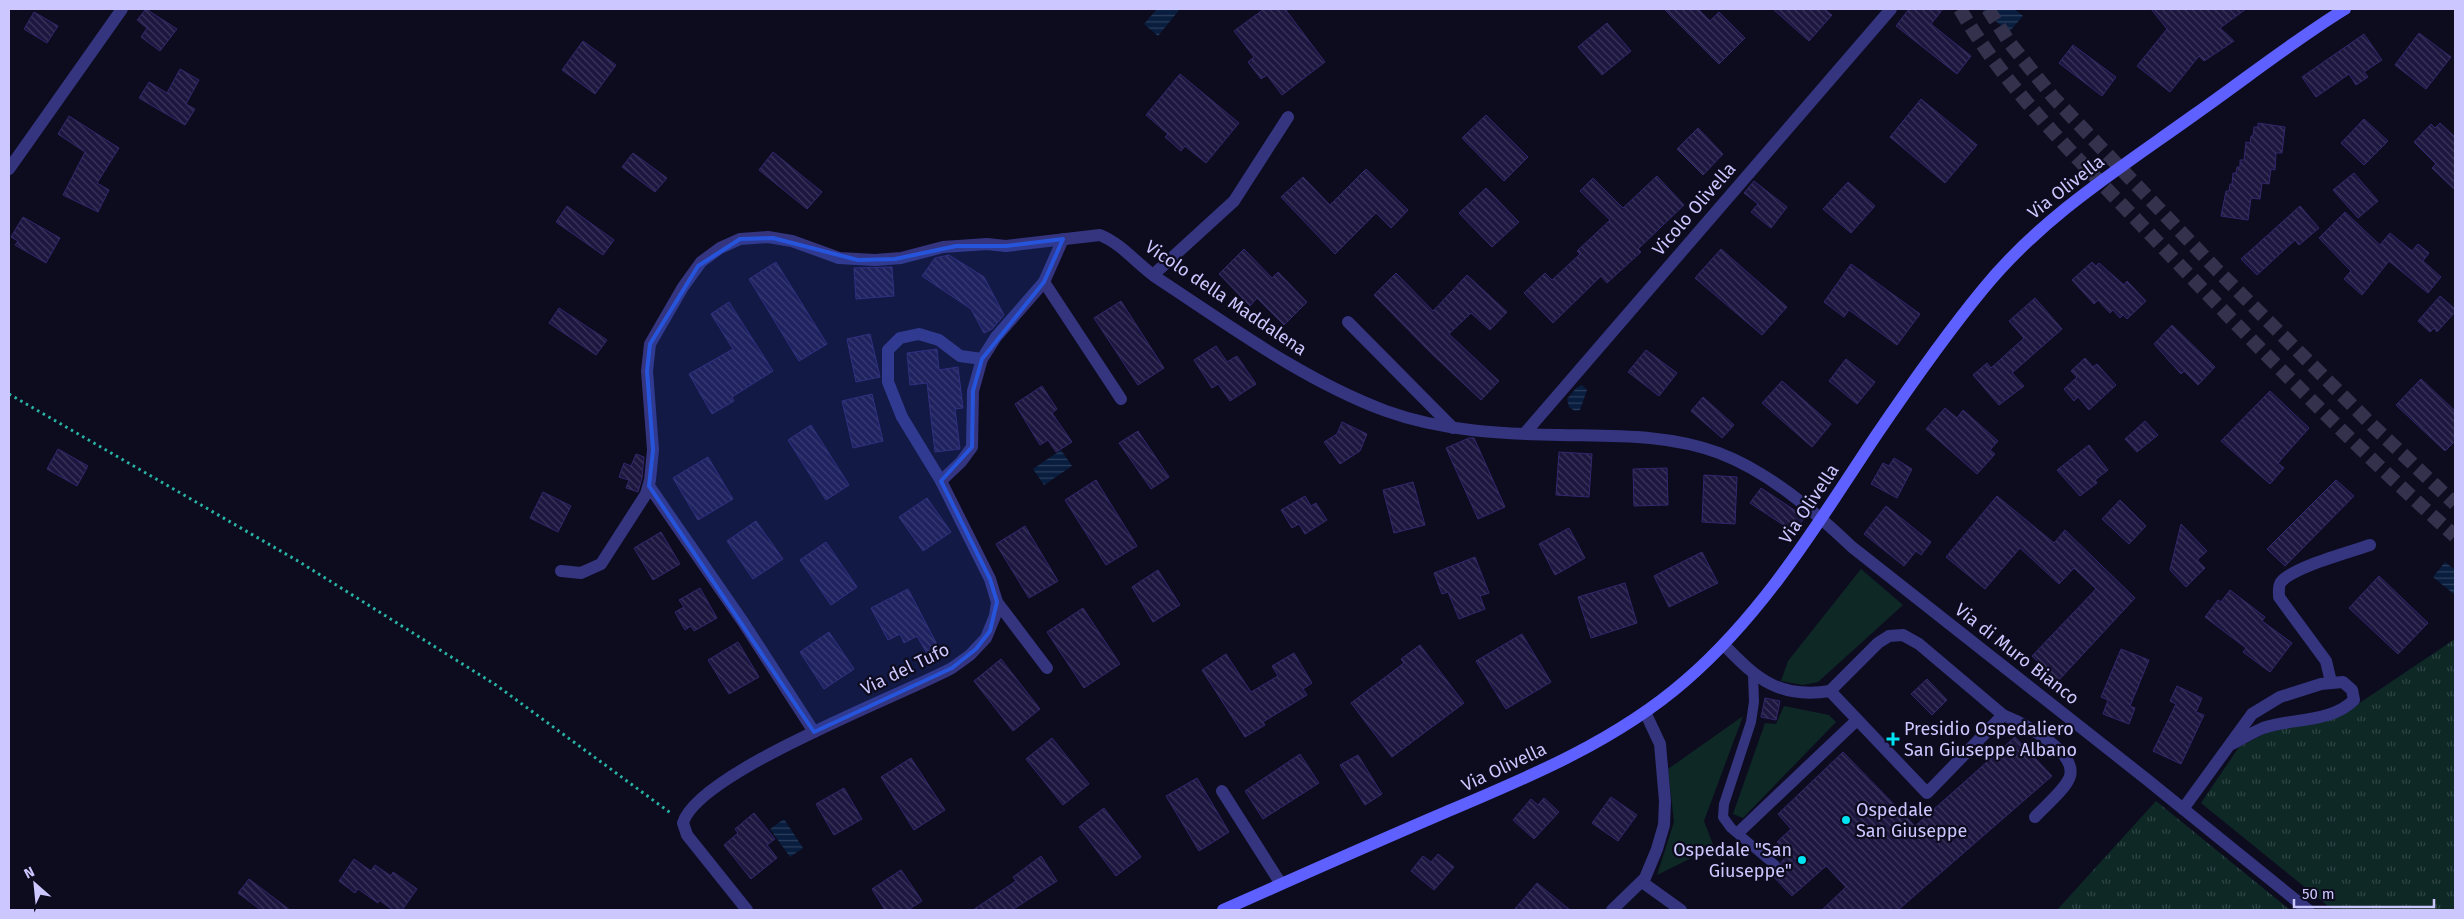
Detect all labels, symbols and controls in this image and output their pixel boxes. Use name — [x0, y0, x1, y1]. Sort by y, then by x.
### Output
street label: Via Olivella — [2023, 150, 2109, 224]
street label: Vicolo Olivella — [1648, 158, 1740, 260]
street label: Vicolo della Maddalena — [1141, 236, 1311, 360]
street label: Via Olivella — [1774, 460, 1844, 548]
street label: Via di Muro Bianco — [1951, 599, 2083, 709]
street label: Via del Tufo — [857, 638, 953, 700]
place label: Presidio Ospedaliero San Giuseppe Albano — [1904, 718, 2077, 761]
marker: Presidio Ospedaliero San Giuseppe Albano — [1886, 732, 1900, 746]
street label: Via Olivella — [1458, 738, 1550, 796]
place label: Ospedale San Giuseppe — [1856, 799, 1967, 842]
marker: Ospedale San Giuseppe — [1840, 814, 1852, 826]
place label: Ospedale "San Giuseppe" — [1673, 839, 1792, 882]
marker: Ospedale "San Giuseppe" — [1796, 854, 1808, 866]
north arrow — [10, 859, 60, 909]
text: N — [21, 863, 37, 883]
scale bar — [2294, 876, 2434, 908]
text: 50 m — [2302, 885, 2335, 903]

